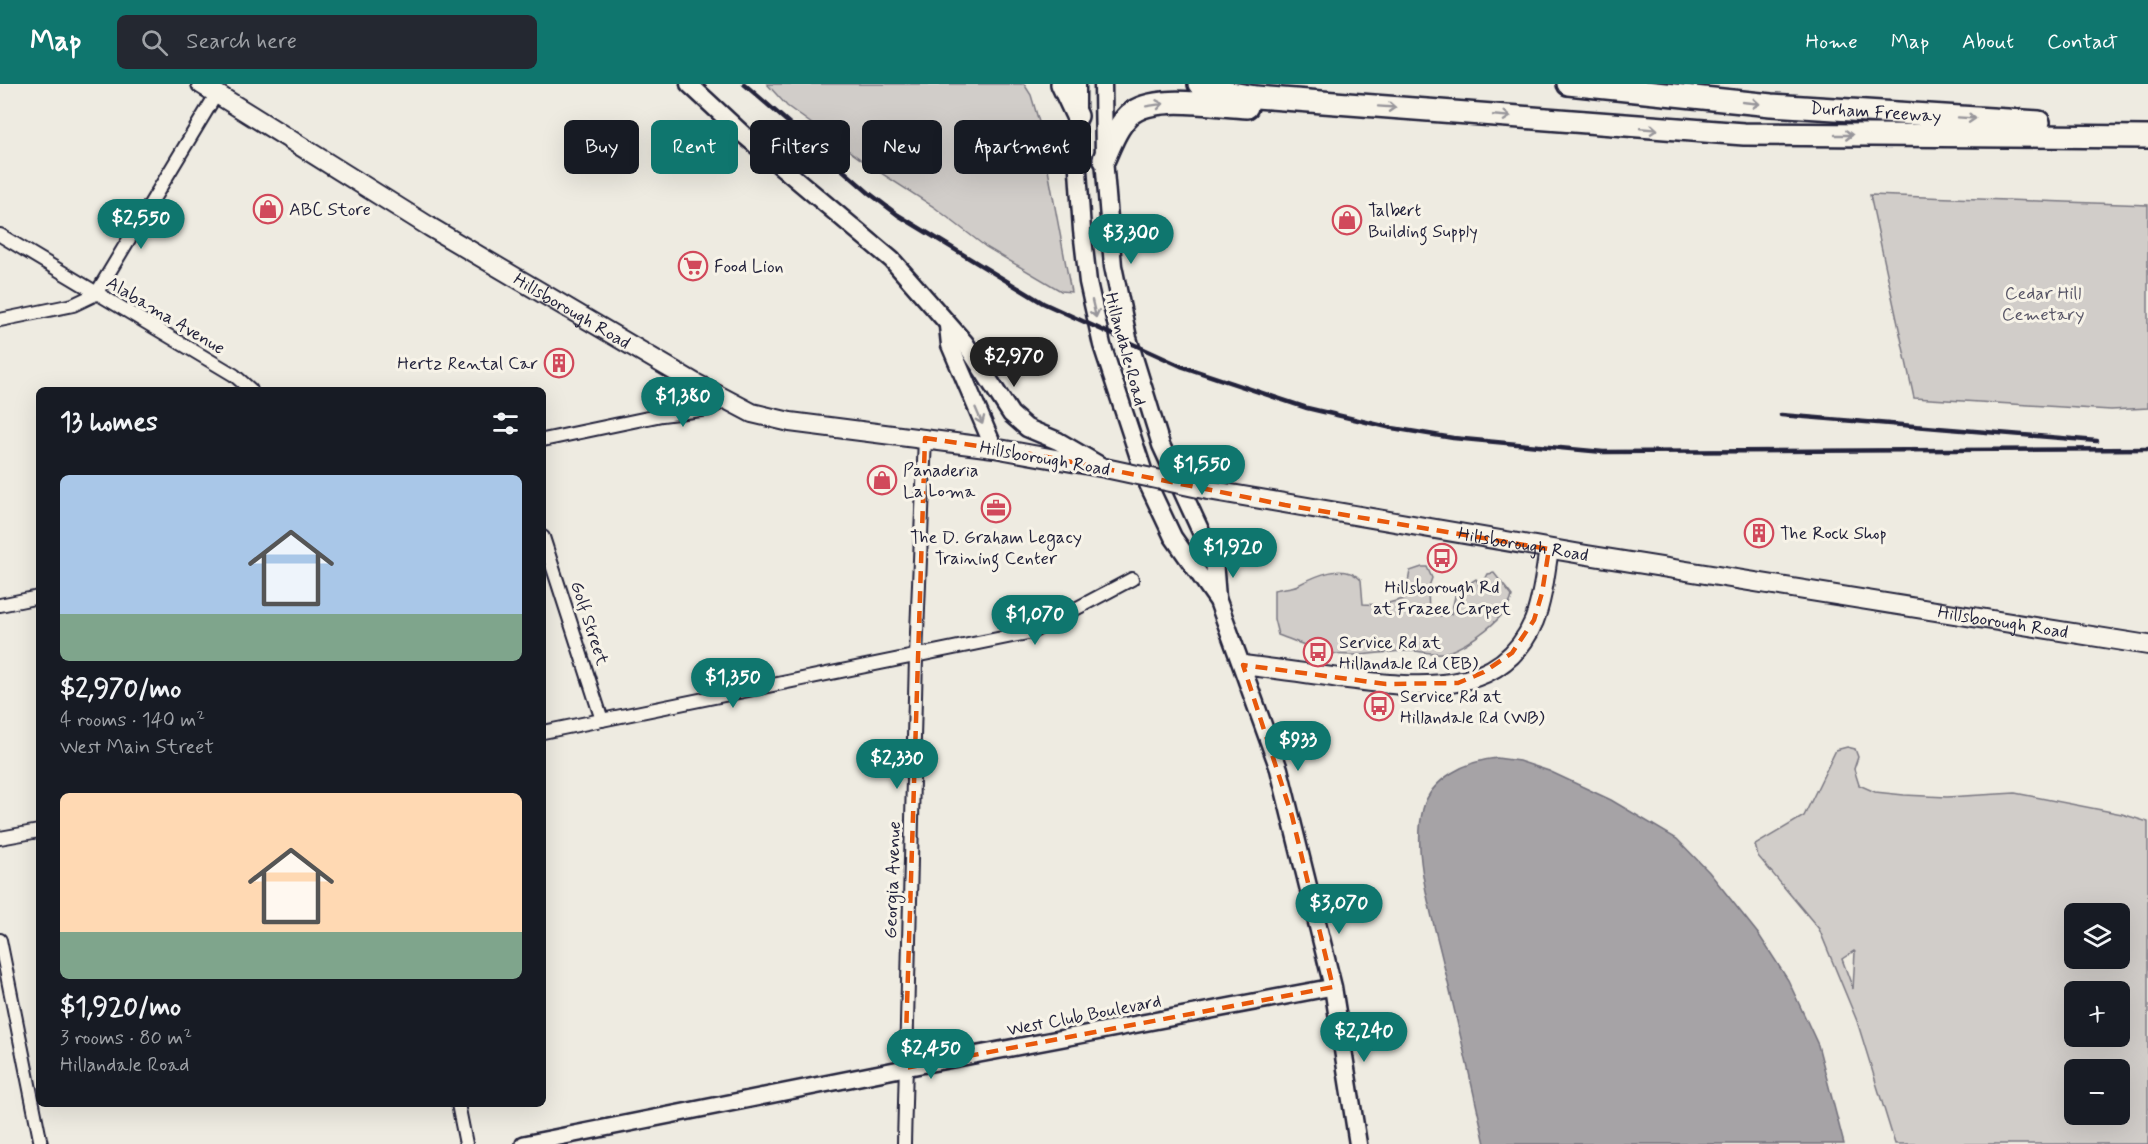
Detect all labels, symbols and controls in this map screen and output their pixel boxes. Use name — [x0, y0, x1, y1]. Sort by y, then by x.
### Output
search box — [117, 15, 537, 69]
text: Map — [30, 24, 81, 61]
icon: search — [138, 26, 171, 59]
text: Search here — [186, 28, 297, 56]
text: Home — [1806, 28, 1858, 56]
text: Map — [1891, 28, 1929, 56]
text: About — [1962, 28, 2014, 56]
text: Contact — [2047, 28, 2118, 56]
street label: Durham Freeway — [1809, 96, 1942, 129]
one-way arrow — [1741, 98, 1761, 109]
one-way arrow — [1145, 99, 1164, 110]
one-way arrow — [1377, 102, 1397, 113]
one-way arrow — [1491, 111, 1511, 122]
one-way arrow — [1956, 113, 1976, 124]
chip: Buy — [564, 120, 639, 174]
chip: Rent — [651, 120, 738, 174]
chip: Filters — [750, 120, 850, 174]
chip: New — [862, 120, 942, 174]
chip: Apartment — [954, 120, 1091, 174]
one-way arrow — [1638, 124, 1658, 135]
one-way arrow — [1833, 129, 1853, 141]
shop icon: ABC Store — [252, 193, 284, 225]
place label: ABC Store — [289, 198, 371, 222]
pin: $2,550 — [92, 199, 190, 250]
place label: Talbert Building Supply — [1368, 199, 1478, 246]
shop icon: Talbert Building Supply — [1331, 204, 1363, 236]
text: $2,550 — [112, 205, 170, 232]
pin: $3,300 — [1082, 214, 1180, 265]
text: $3,300 — [1103, 220, 1159, 247]
supermarket icon: Food Lion — [677, 250, 709, 282]
place label: Food Lion — [714, 255, 784, 279]
street label: Hillsborough Road — [509, 268, 635, 355]
street label: Alabama Avenue — [102, 271, 229, 361]
park label: Cedar Hill Cemetary — [2002, 282, 2084, 327]
street label: Hillandale Road — [1098, 290, 1152, 409]
one-way arrow — [1088, 299, 1100, 318]
pin: $2,970 — [965, 337, 1063, 388]
text: $2,970 — [984, 343, 1044, 370]
building icon: Hertz Rental Car — [543, 347, 575, 379]
place label: Hertz Rental Car — [397, 352, 538, 376]
pin: $1,380 — [634, 377, 732, 428]
text: $1,380 — [655, 383, 711, 410]
text: 13 homes — [60, 406, 158, 440]
one-way arrow — [974, 406, 986, 424]
icon: filters — [489, 407, 522, 440]
street label: Hillsborough Road — [978, 436, 1112, 482]
pin: $1,550 — [1153, 445, 1251, 496]
text: $1,550 — [1173, 451, 1231, 478]
place label: Panaderia La Loma — [903, 459, 979, 504]
shop icon: Panaderia La Loma — [866, 464, 898, 496]
office icon: The D. Graham Legacy Training Center — [980, 492, 1012, 524]
icon: home — [237, 514, 345, 622]
building icon: The Rock Shop — [1743, 517, 1775, 549]
street label: Hillsborough Road — [1456, 522, 1590, 568]
place label: The Rock Shop — [1780, 522, 1887, 546]
place label: The D. Graham Legacy Training Center — [910, 526, 1082, 573]
pin: $1,920 — [1184, 528, 1282, 579]
text: $1,920 — [1203, 534, 1263, 561]
bus stop icon: Hillsborough Rd at Frazee Carpet — [1426, 542, 1458, 574]
place label: Hillsborough Rd at Frazee Carpet — [1373, 576, 1511, 621]
street label: Golf Street — [564, 578, 614, 669]
pin: $1,070 — [986, 595, 1084, 646]
street label: Hillsborough Road — [1936, 600, 2070, 645]
text: $1,070 — [1006, 601, 1064, 628]
place label: Service Rd at Hillandale Rd (EB) — [1339, 631, 1479, 676]
bus stop icon: Service Rd at Hillandale Rd (EB) — [1302, 636, 1334, 668]
pin: $1,350 — [684, 658, 782, 709]
text: $1,350 — [705, 664, 761, 691]
text: $2,970/mo — [60, 673, 181, 707]
place label: Service Rd at Hillandale Rd (WB) — [1400, 685, 1545, 730]
bus stop icon: Service Rd at Hillandale Rd (WB) — [1363, 690, 1395, 722]
text: 4 rooms · 140 m² — [60, 707, 205, 734]
pin: $933 — [1262, 721, 1334, 772]
text: $933 — [1279, 727, 1317, 754]
text: West Main Street — [60, 734, 214, 761]
pin: $2,330 — [848, 739, 946, 790]
text: $2,330 — [870, 745, 924, 772]
street label: Georgia Avenue — [879, 821, 908, 939]
icon: home — [237, 832, 345, 940]
pin: $3,070 — [1290, 884, 1388, 935]
text: $3,070 — [1310, 890, 1368, 917]
map controls — [2064, 903, 2130, 1125]
button: layers — [2064, 903, 2130, 969]
button: + — [2064, 981, 2130, 1047]
street label: West Club Boulevard — [1005, 989, 1163, 1043]
text: $1,920/mo — [60, 991, 181, 1025]
pin: $2,240 — [1315, 1012, 1413, 1063]
text: $2,240 — [1334, 1018, 1394, 1045]
text: 3 rooms · 80 m² — [60, 1025, 192, 1052]
pin: $2,450 — [882, 1029, 980, 1080]
text: $2,450 — [901, 1035, 961, 1062]
text: Hillandale Road — [60, 1052, 189, 1079]
button: − — [2064, 1059, 2130, 1125]

